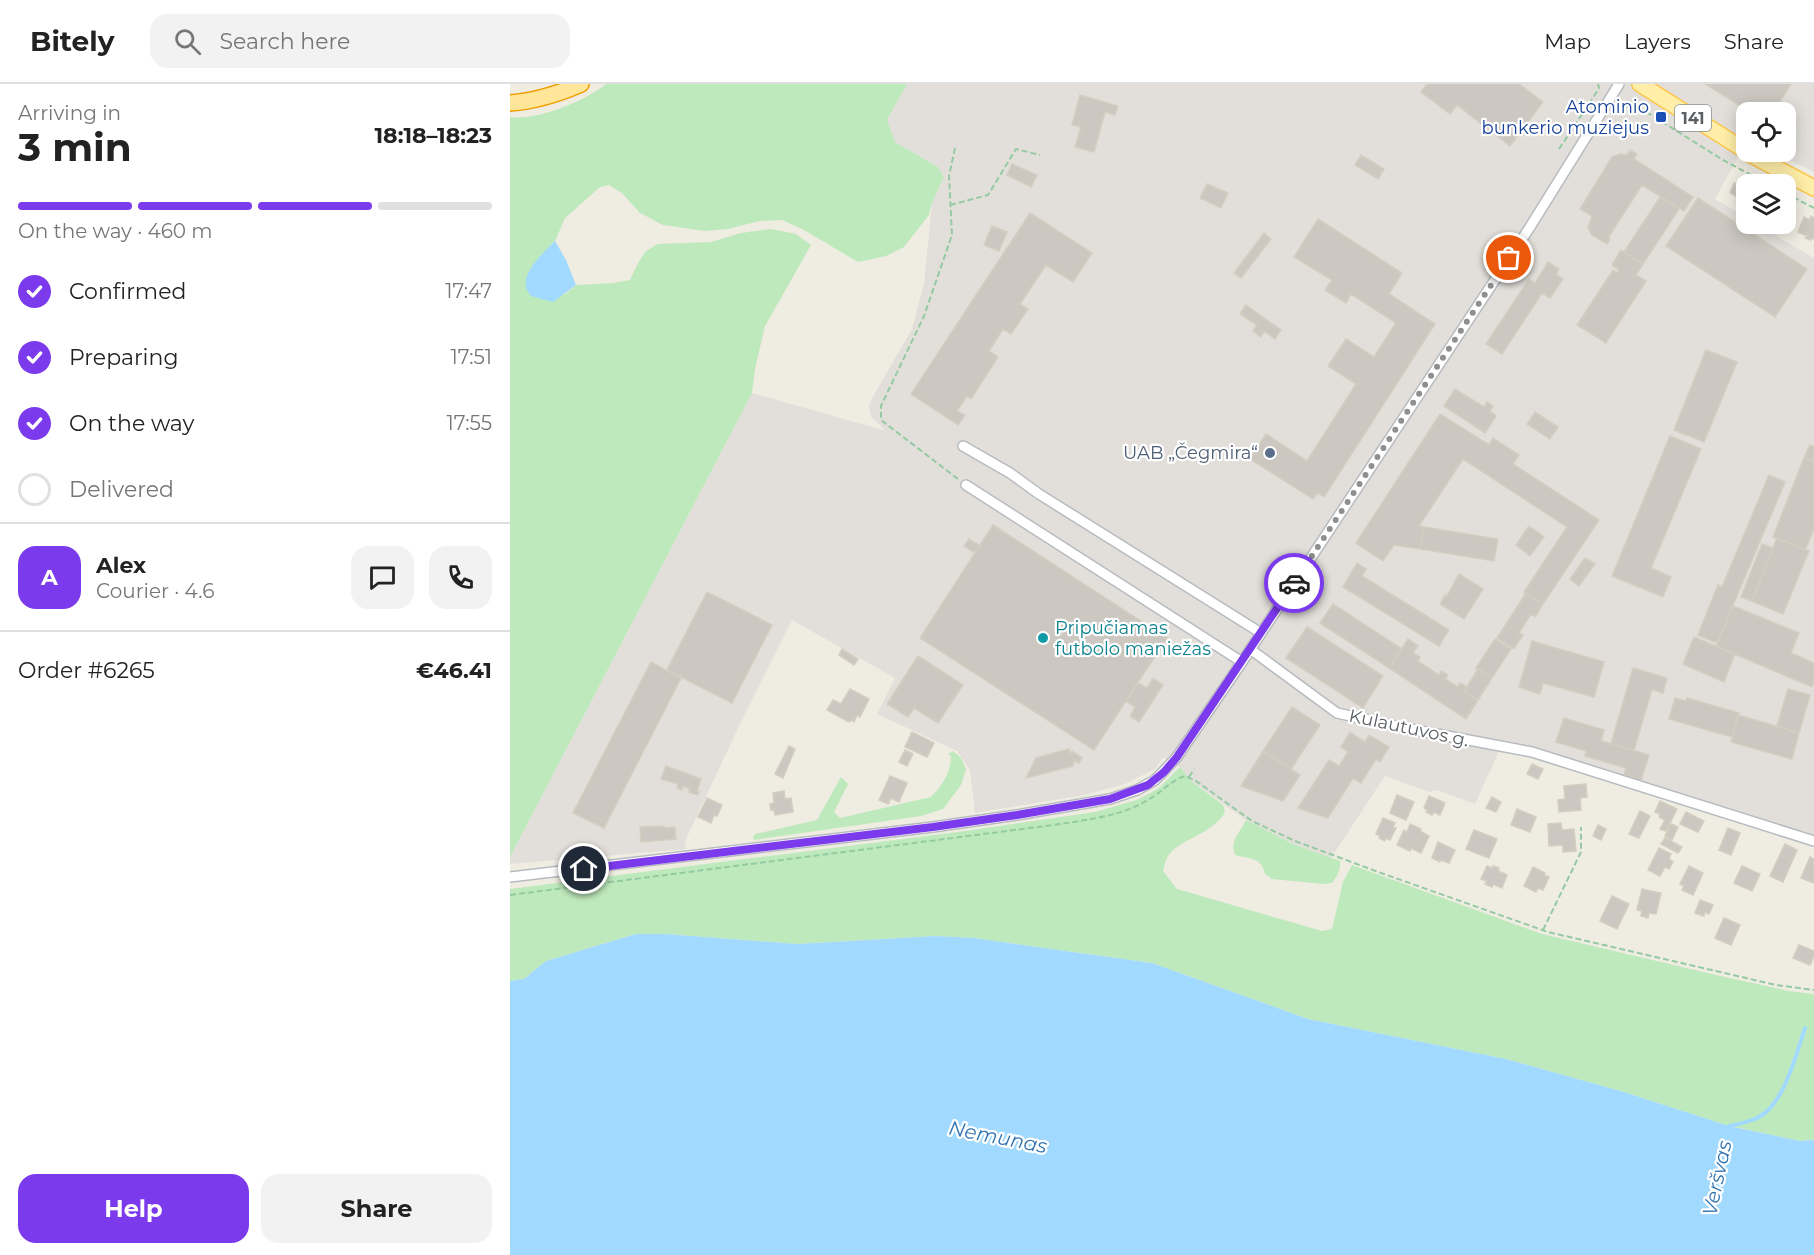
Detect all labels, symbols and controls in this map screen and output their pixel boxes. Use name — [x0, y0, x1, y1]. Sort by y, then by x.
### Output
search box — [150, 14, 570, 68]
text: Bitely — [30, 24, 114, 58]
icon: search — [171, 25, 204, 58]
text: Search here — [219, 28, 350, 55]
text: Map — [1544, 29, 1591, 54]
text: Layers — [1624, 29, 1691, 54]
text: Share — [1724, 29, 1784, 54]
place label: Atominio bunkerio muziejus — [1482, 96, 1649, 139]
text: Arriving in — [18, 101, 121, 125]
map controls — [1736, 102, 1796, 234]
button: locate — [1736, 102, 1796, 162]
road number: 141 — [1675, 105, 1711, 131]
marker: Atominio bunkerio muziejus — [1654, 110, 1668, 124]
text: 18:18–18:23 — [375, 122, 492, 149]
text: 3 min — [18, 123, 132, 171]
button: layers — [1736, 174, 1796, 234]
text: On the way · 460 m — [18, 219, 213, 243]
pin — [1483, 232, 1534, 283]
icon: bag — [1492, 241, 1525, 274]
icon: check — [18, 275, 51, 308]
text: Confirmed — [69, 278, 186, 305]
text: 17:47 — [445, 279, 492, 303]
icon: check — [18, 341, 51, 374]
text: Preparing — [69, 344, 178, 371]
text: 17:51 — [451, 345, 492, 369]
icon: check — [18, 407, 51, 440]
text: On the way — [69, 410, 194, 437]
text: 17:55 — [447, 411, 492, 435]
place label: UAB „Čegmira“ — [1123, 442, 1258, 464]
marker: UAB „Čegmira“ — [1263, 446, 1277, 460]
text: Delivered — [69, 476, 174, 503]
button: chat — [351, 546, 414, 609]
button: phone — [429, 546, 492, 609]
text: Alex — [96, 552, 146, 579]
courier — [1264, 553, 1324, 613]
text: A — [41, 564, 58, 591]
icon: car — [1278, 567, 1311, 600]
text: Courier · 4.6 — [96, 579, 214, 603]
place label: Pripučiamas futbolo maniežas — [1055, 617, 1211, 660]
marker: Pripučiamas futbolo maniežas — [1036, 631, 1050, 645]
text: Order #6265 — [18, 657, 155, 684]
text: €46.41 — [416, 657, 492, 684]
street label: Kulautuvos g. — [1347, 705, 1471, 751]
pin — [558, 843, 609, 894]
icon: home — [567, 852, 600, 885]
water label: Nemunas — [947, 1116, 1050, 1158]
water label: Veršvas — [1697, 1138, 1737, 1218]
button: Help — [18, 1174, 249, 1243]
button: Share — [261, 1174, 492, 1243]

